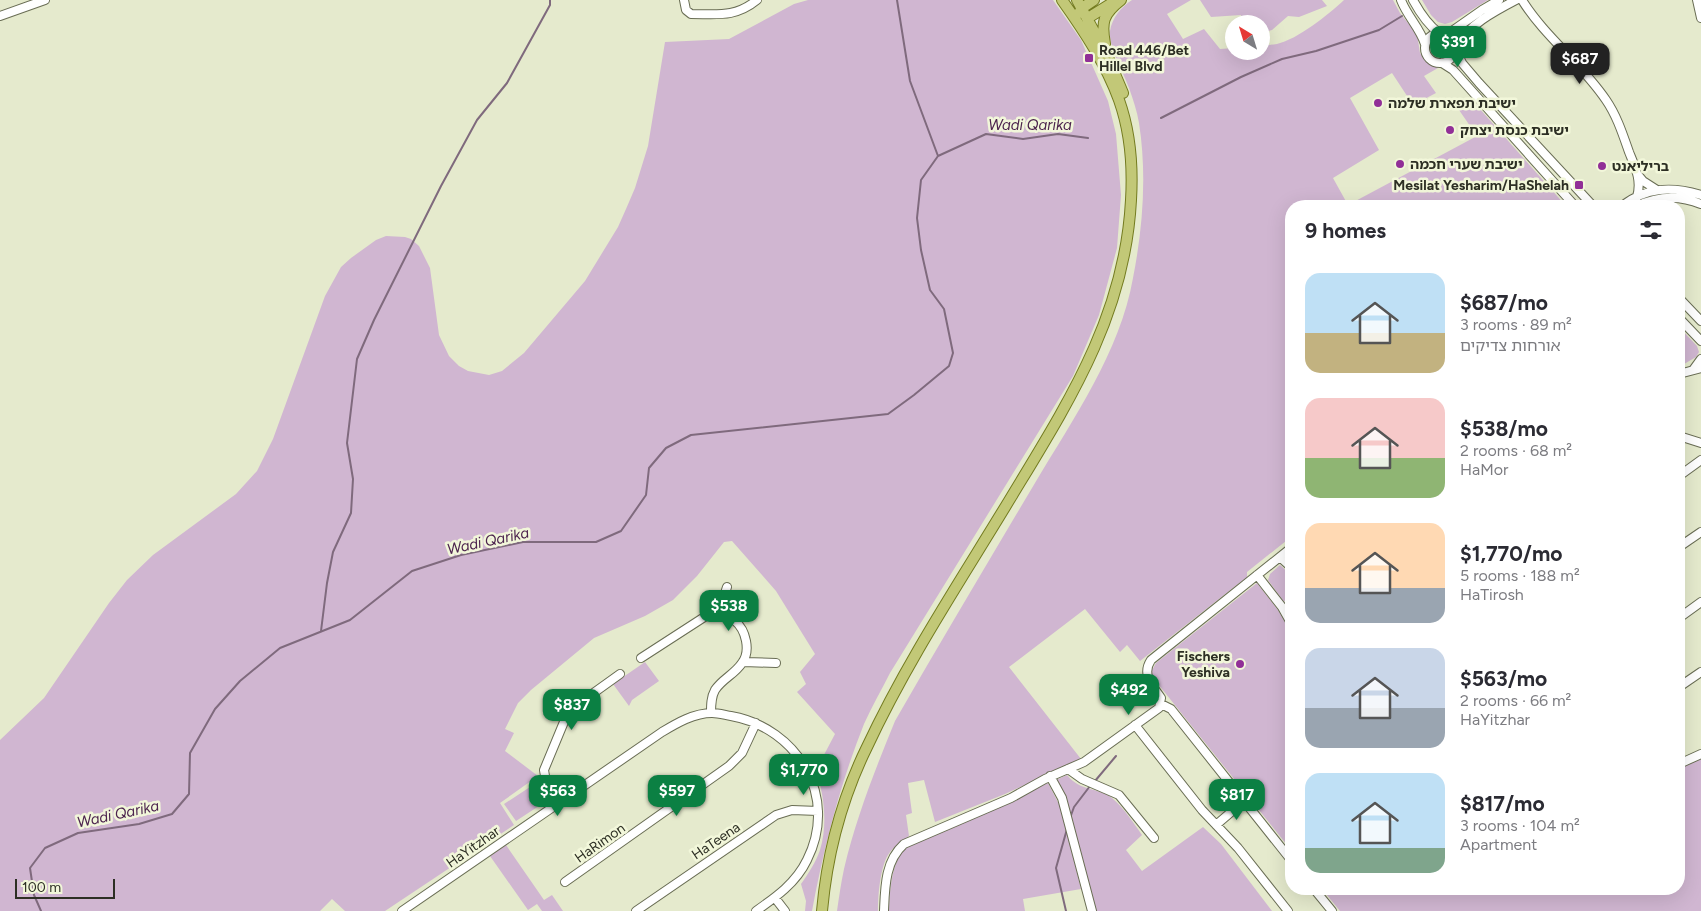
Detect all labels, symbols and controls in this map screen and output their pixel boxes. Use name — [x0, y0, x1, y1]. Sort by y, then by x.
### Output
north arrow — [1225, 15, 1270, 60]
map controls — [1225, 15, 1270, 60]
pin: $391 — [1428, 26, 1488, 68]
text: $391 — [1441, 32, 1475, 51]
place label: Road 446/Bet Hillel Blvd — [1099, 42, 1190, 75]
pin: $687 — [1550, 42, 1610, 85]
text: $687 — [1562, 49, 1598, 68]
marker: Road 446/Bet Hillel Blvd — [1083, 52, 1095, 64]
place label: ישיבת תפארת שלמה — [1388, 95, 1516, 112]
marker: ישיבת תפארת שלמה — [1372, 97, 1384, 109]
water label: Wadi Qarika — [988, 116, 1072, 134]
place label: ישיבת כנסת יצחק — [1460, 122, 1569, 139]
marker: ישיבת כנסת יצחק — [1444, 124, 1456, 136]
place label: ישיבת שערי חכמה — [1410, 156, 1523, 173]
marker: ישיבת שערי חכמה — [1394, 158, 1406, 170]
place label: בריליאנט — [1612, 158, 1669, 175]
marker: בריליאנט — [1596, 160, 1608, 172]
place label: Mesilat Yesharim/HaShelah — [1393, 177, 1569, 194]
marker: Mesilat Yesharim/HaShelah — [1573, 179, 1585, 191]
icon: filters — [1637, 216, 1665, 244]
text: 9 homes — [1305, 218, 1386, 243]
text: $687/mo — [1460, 290, 1548, 315]
icon: home — [1345, 293, 1405, 353]
text: 3 rooms · 89 m² — [1460, 315, 1572, 334]
text: אורחות צדיקים — [1460, 336, 1561, 355]
text: $538/mo — [1460, 416, 1548, 441]
icon: home — [1345, 418, 1405, 478]
text: 2 rooms · 68 m² — [1460, 441, 1572, 460]
text: HaMor — [1460, 460, 1508, 479]
water label: Wadi Qarika — [445, 523, 531, 558]
text: $1,770/mo — [1460, 541, 1562, 566]
icon: home — [1345, 543, 1405, 603]
text: 5 rooms · 188 m² — [1460, 566, 1580, 585]
text: HaTirosh — [1460, 585, 1524, 604]
pin: $538 — [699, 590, 759, 632]
text: $538 — [711, 596, 747, 615]
place label: Fischers Yeshiva — [1177, 648, 1230, 681]
marker: Fischers Yeshiva — [1234, 658, 1246, 670]
text: $563/mo — [1460, 666, 1547, 691]
icon: home — [1345, 668, 1405, 728]
pin: $492 — [1099, 674, 1159, 716]
text: $492 — [1110, 680, 1148, 699]
pin: $837 — [542, 688, 602, 731]
text: 2 rooms · 66 m² — [1460, 691, 1571, 710]
text: $837 — [554, 695, 590, 714]
text: HaYitzhar — [1460, 710, 1530, 729]
pin: $1,770 — [763, 754, 845, 796]
text: $1,770 — [780, 760, 828, 779]
pin: $563 — [528, 774, 588, 817]
pin: $597 — [647, 774, 707, 817]
pin: $817 — [1207, 778, 1267, 821]
text: $563 — [540, 781, 576, 800]
text: $597 — [659, 781, 695, 800]
text: $817 — [1220, 785, 1254, 804]
text: $817/mo — [1460, 791, 1545, 816]
icon: home — [1345, 793, 1405, 853]
water label: Wadi Qarika — [75, 796, 161, 831]
text: 3 rooms · 104 m² — [1460, 816, 1580, 835]
street label: HaRimon — [572, 819, 629, 866]
street label: HaTeena — [689, 819, 743, 863]
street label: HaYitzhar — [443, 822, 503, 872]
text: Apartment — [1460, 835, 1537, 854]
scale bar — [15, 876, 115, 899]
text: 100 m — [22, 879, 61, 896]

